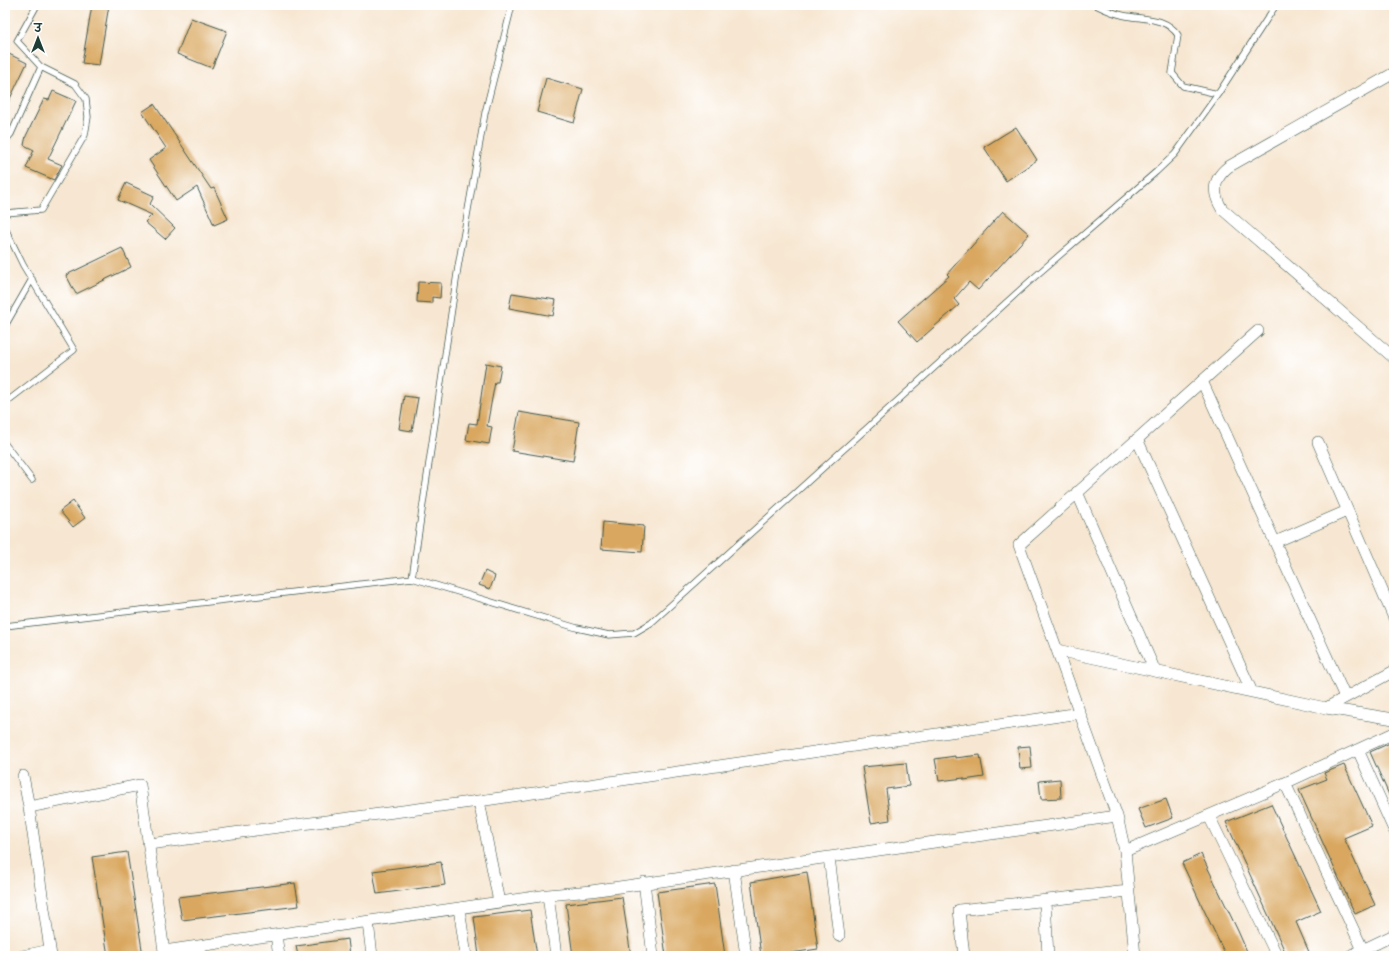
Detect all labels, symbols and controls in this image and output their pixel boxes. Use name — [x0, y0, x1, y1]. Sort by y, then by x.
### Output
north arrow — [18, 18, 58, 58]
text: उ — [33, 22, 43, 35]

